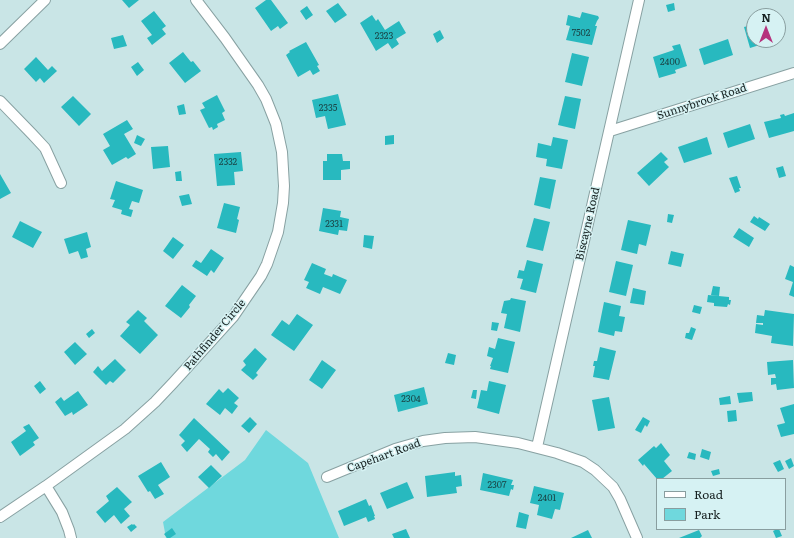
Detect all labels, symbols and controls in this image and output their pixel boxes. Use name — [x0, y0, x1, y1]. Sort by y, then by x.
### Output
north arrow — [746, 8, 786, 48]
text: N — [761, 9, 771, 25]
house number: 7502 — [572, 28, 590, 38]
house number: 2323 — [375, 31, 393, 41]
house number: 2400 — [660, 57, 680, 67]
street label: Sunnybrook Road — [656, 81, 748, 123]
house number: 2335 — [319, 103, 337, 113]
house number: 2332 — [219, 157, 237, 167]
street label: Biscayne Road — [573, 186, 603, 262]
house number: 2331 — [325, 219, 343, 229]
street label: Pathfinder Circle — [181, 297, 249, 373]
house number: 2304 — [401, 394, 421, 404]
street label: Capehart Road — [345, 437, 423, 475]
legend — [656, 478, 786, 530]
house number: 2307 — [487, 480, 507, 490]
text: Road — [694, 485, 723, 503]
house number: 2401 — [538, 493, 556, 503]
text: Park — [694, 505, 720, 523]

